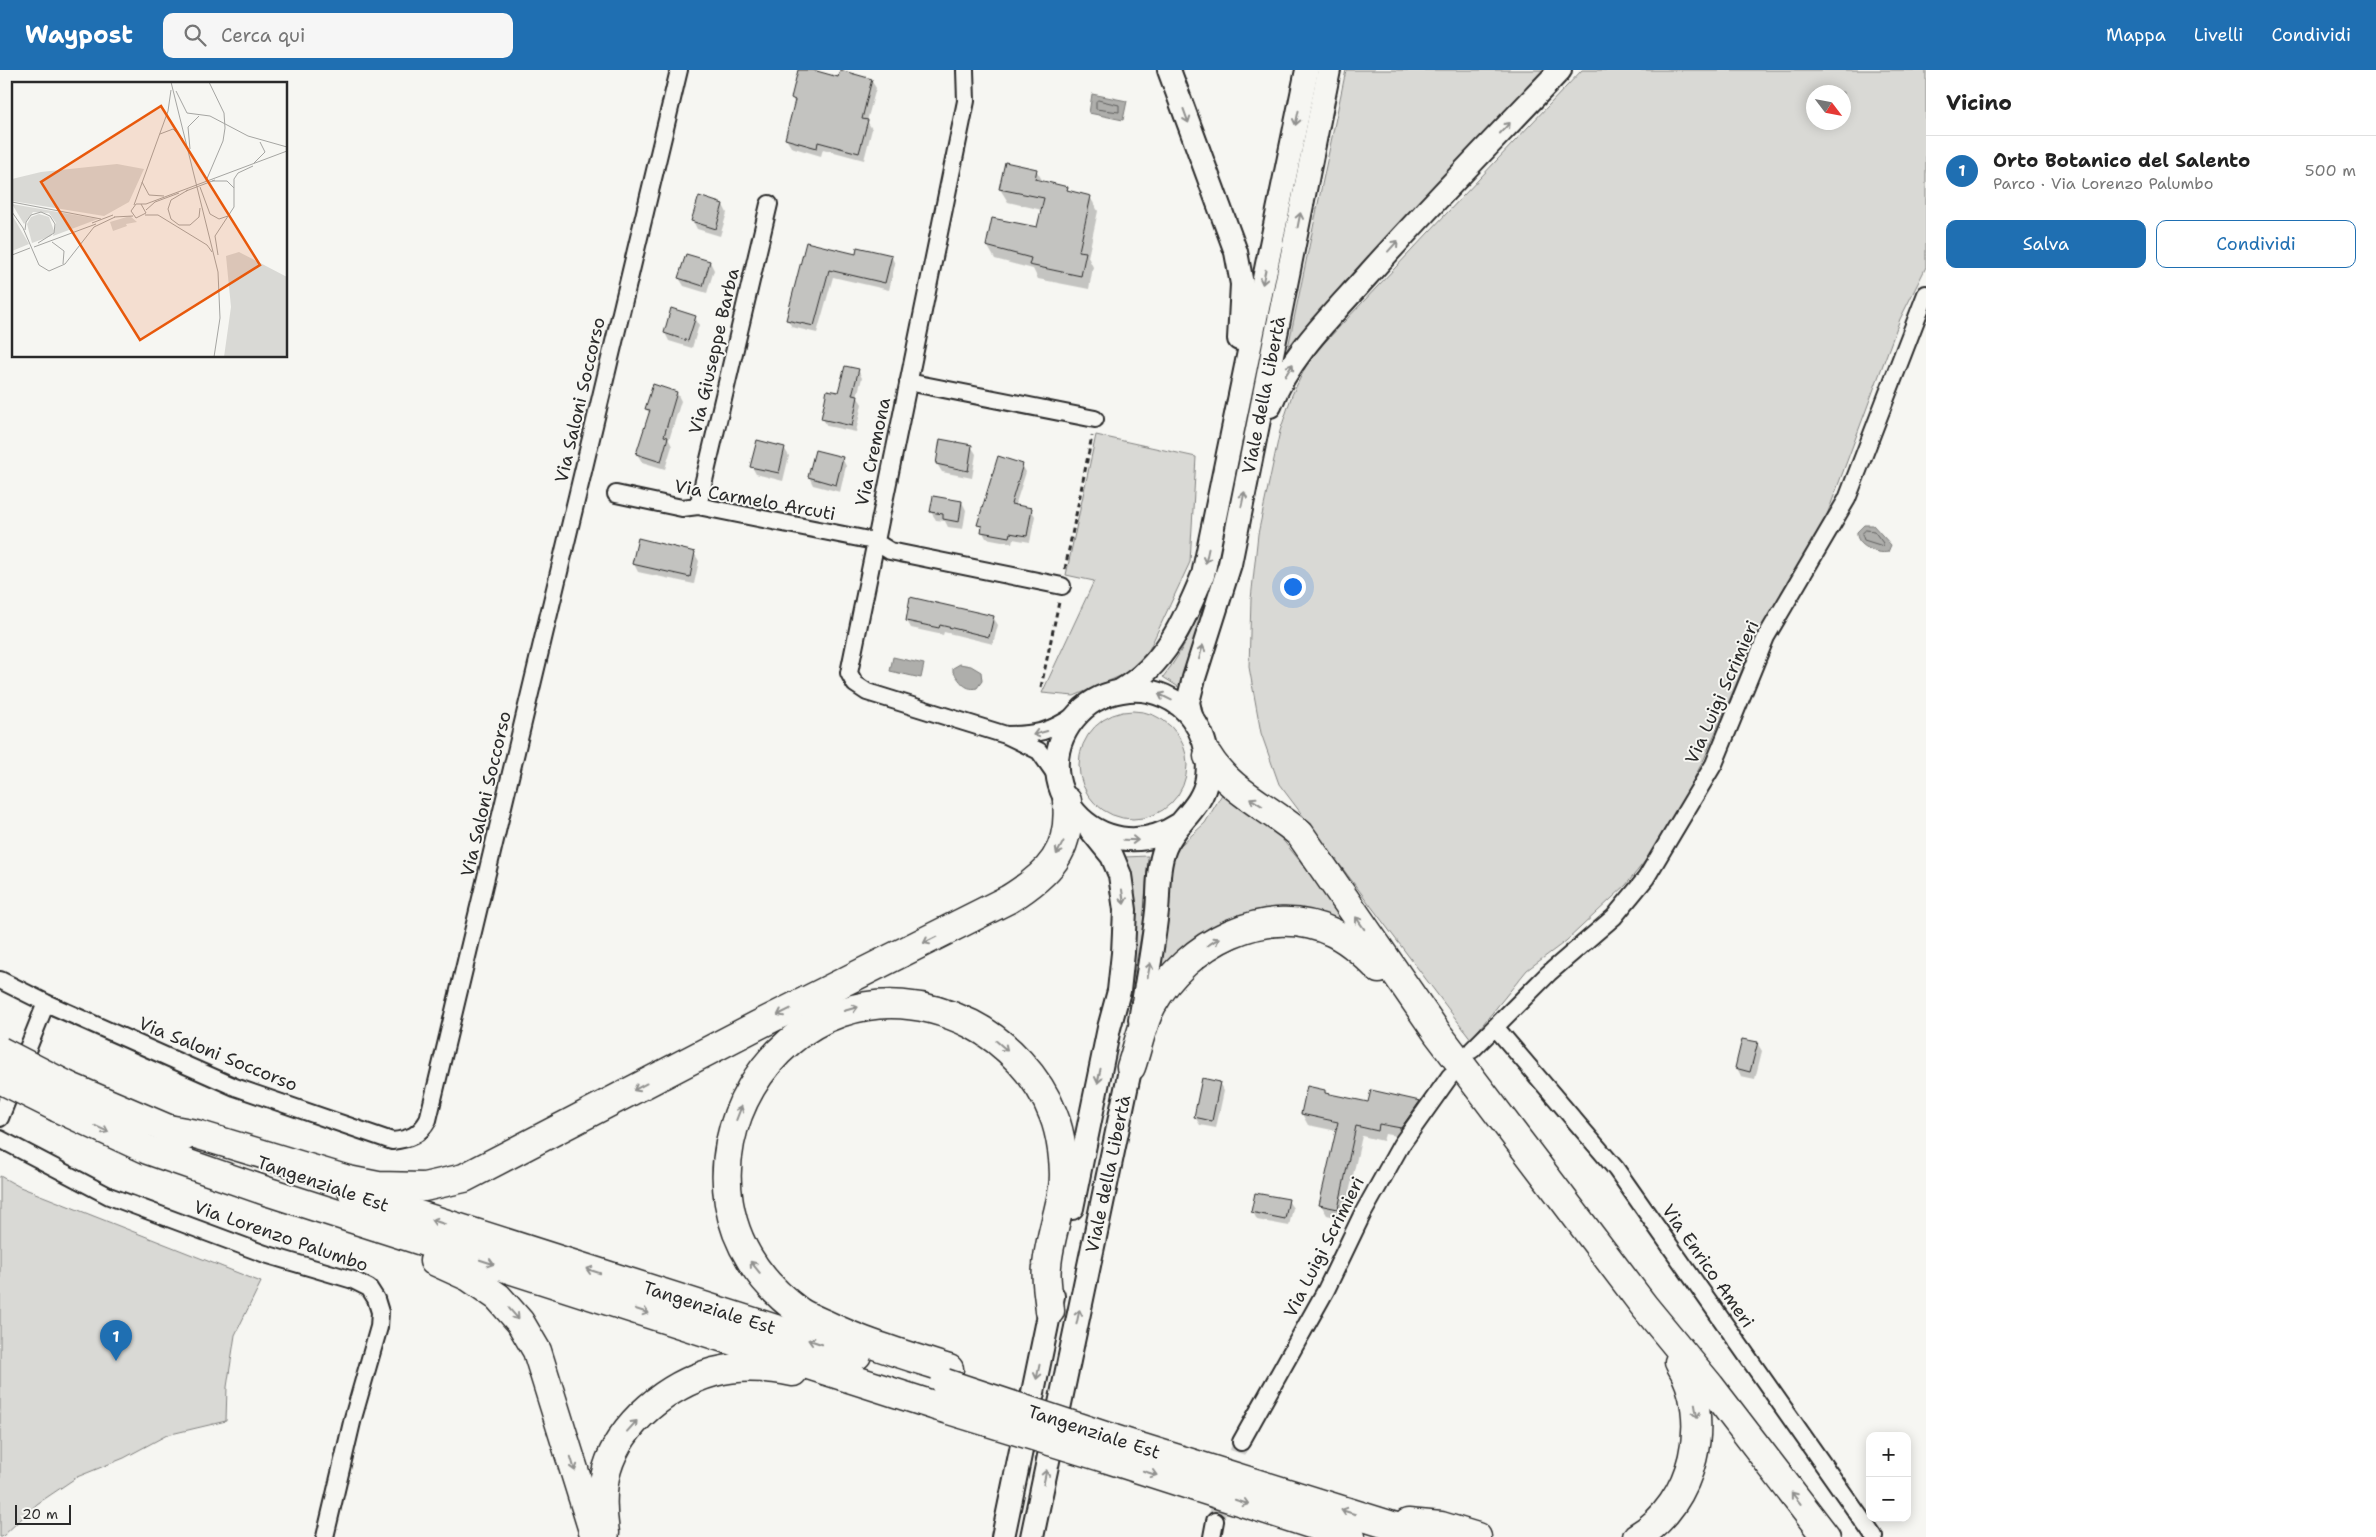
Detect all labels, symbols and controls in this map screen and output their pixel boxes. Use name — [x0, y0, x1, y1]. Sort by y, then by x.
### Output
search box — [163, 13, 513, 58]
text: Waypost — [25, 19, 133, 51]
icon: search — [181, 21, 209, 49]
text: Cerca qui — [221, 23, 305, 48]
text: Mappa — [2106, 23, 2166, 47]
text: Livelli — [2194, 23, 2243, 47]
text: Condividi — [2271, 23, 2351, 47]
inset map — [12, 82, 288, 358]
north arrow — [1806, 85, 1851, 130]
text: Vicino — [1946, 89, 2012, 117]
one-way arrow — [1182, 108, 1191, 123]
one-way arrow — [1292, 109, 1301, 125]
one-way arrow — [1499, 122, 1511, 135]
text: Orto Botanico del Salento — [1993, 148, 2250, 173]
text: 1 — [1958, 160, 1966, 181]
text: 500 m — [2305, 160, 2356, 181]
text: Parco · Via Lorenzo Palumbo — [1993, 173, 2213, 194]
one-way arrow — [1295, 212, 1305, 228]
button: Salva — [1946, 220, 2146, 268]
button: Condividi — [2156, 220, 2356, 268]
one-way arrow — [1387, 240, 1399, 253]
street label: Via Giuseppe Barba — [683, 266, 745, 436]
one-way arrow — [1259, 268, 1269, 284]
street label: Viale della Libertà — [1236, 314, 1291, 476]
street label: Via Saloni Soccorso — [549, 315, 611, 485]
one-way arrow — [1284, 364, 1294, 378]
street label: Via Cremona — [850, 395, 896, 509]
street label: Via Carmelo Arcuti — [672, 474, 838, 526]
one-way arrow — [1239, 492, 1248, 508]
one-way arrow — [1202, 548, 1211, 564]
your location — [1280, 574, 1306, 600]
street label: Via Luigi Scrimieri — [1680, 616, 1764, 768]
one-way arrow — [1197, 644, 1206, 660]
one-way arrow — [1158, 692, 1173, 701]
street label: Via Saloni Soccorso — [455, 709, 517, 879]
one-way arrow — [1033, 729, 1049, 738]
one-way arrow — [1249, 796, 1263, 807]
one-way arrow — [1122, 835, 1138, 845]
one-way arrow — [1055, 840, 1065, 855]
one-way arrow — [1118, 889, 1128, 905]
one-way arrow — [1355, 916, 1365, 930]
one-way arrow — [923, 936, 938, 945]
one-way arrow — [1206, 937, 1220, 947]
one-way arrow — [1145, 962, 1154, 978]
one-way arrow — [842, 1004, 858, 1014]
one-way arrow — [777, 1007, 792, 1017]
street label: Via Saloni Soccorso — [135, 1011, 301, 1097]
one-way arrow — [996, 1040, 1009, 1051]
one-way arrow — [1094, 1067, 1103, 1083]
one-way arrow — [633, 1082, 648, 1092]
street label: Viale della Libertà — [1080, 1093, 1136, 1255]
one-way arrow — [735, 1106, 744, 1121]
one-way arrow — [94, 1125, 109, 1134]
street label: Tangenziale Est — [254, 1150, 392, 1218]
street label: Via Luigi Scrimieri — [1278, 1173, 1370, 1321]
street label: Via Lorenzo Palumbo — [191, 1195, 371, 1277]
street label: Via Enrico Ameri — [1656, 1199, 1760, 1333]
one-way arrow — [431, 1216, 447, 1226]
one-way arrow — [478, 1258, 494, 1267]
one-way arrow — [749, 1261, 760, 1274]
one-way arrow — [585, 1266, 601, 1276]
street label: Tangenziale Est — [640, 1275, 779, 1340]
one-way arrow — [633, 1307, 649, 1316]
one-way arrow — [508, 1308, 519, 1321]
one-way arrow — [1074, 1310, 1083, 1326]
pin: 1 — [100, 1320, 132, 1361]
one-way arrow — [807, 1336, 823, 1346]
one-way arrow — [1033, 1363, 1042, 1379]
street label: Tangenziale Est — [1025, 1399, 1163, 1465]
one-way arrow — [1691, 1403, 1701, 1419]
one-way arrow — [626, 1419, 638, 1432]
map controls — [1866, 1432, 1911, 1522]
button: + — [1866, 1432, 1911, 1477]
one-way arrow — [568, 1456, 578, 1472]
one-way arrow — [1142, 1468, 1158, 1478]
one-way arrow — [1040, 1469, 1050, 1485]
button: − — [1866, 1477, 1911, 1522]
one-way arrow — [1791, 1492, 1802, 1505]
one-way arrow — [1234, 1498, 1249, 1507]
scale bar — [15, 1502, 71, 1525]
text: 20 m — [22, 1505, 58, 1523]
one-way arrow — [1341, 1506, 1357, 1516]

